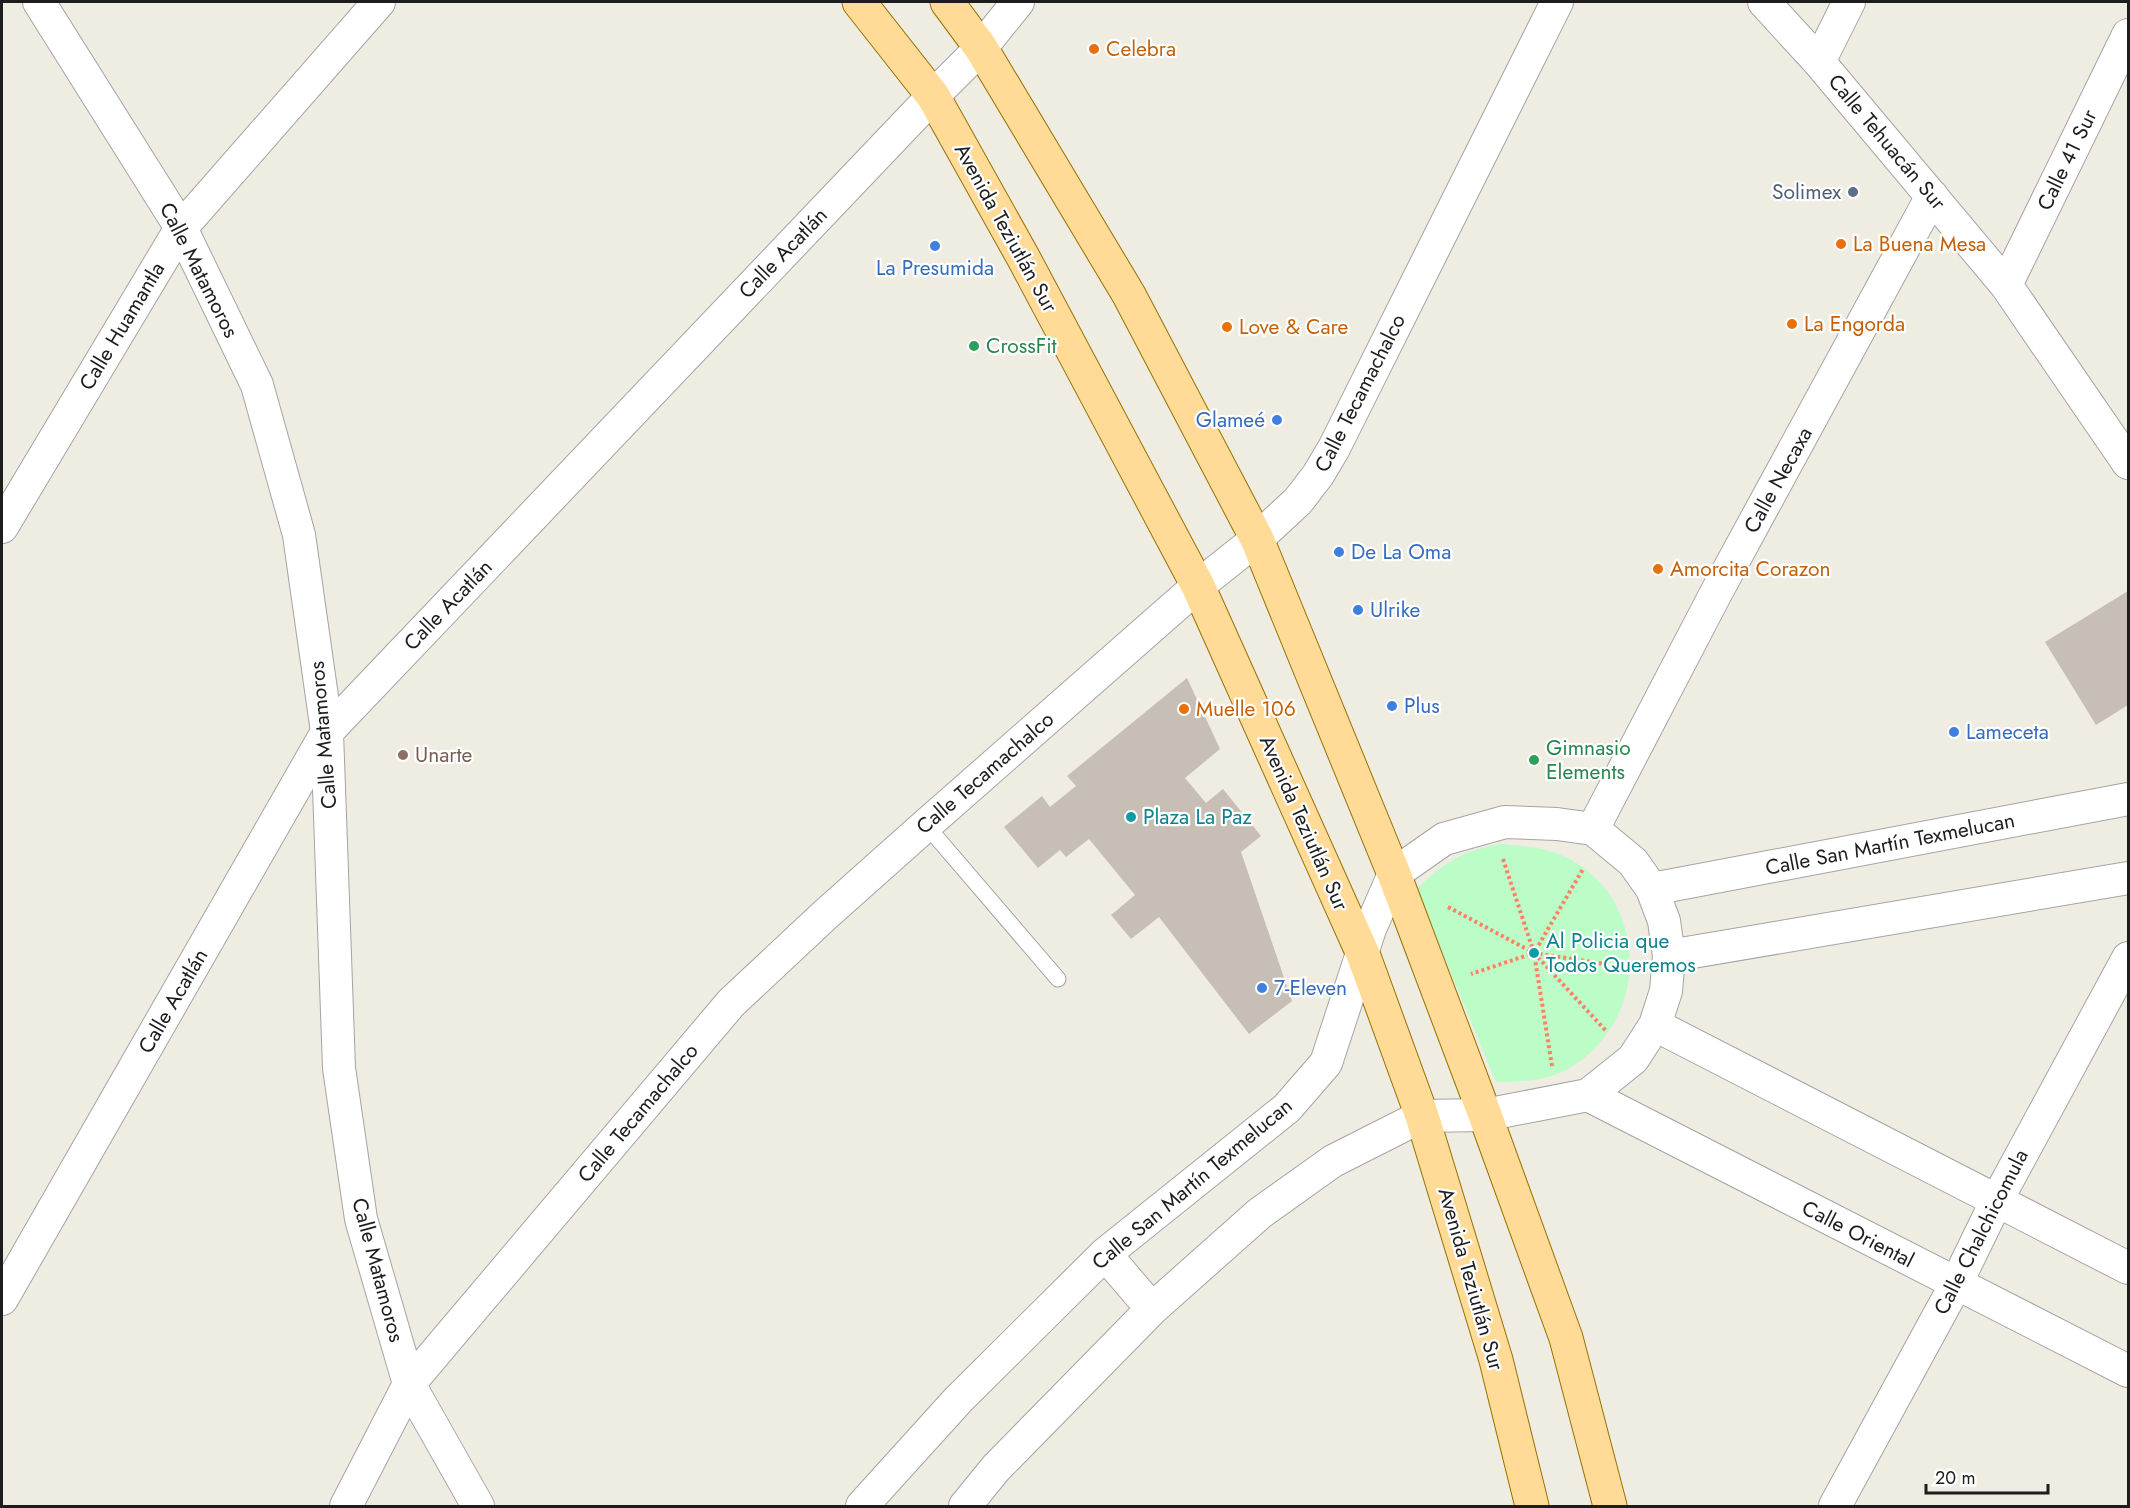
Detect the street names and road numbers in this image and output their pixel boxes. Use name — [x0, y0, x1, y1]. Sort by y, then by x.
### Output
street label: Calle Tehuacán Sur — [1821, 68, 1953, 217]
street label: Calle 41 Sur — [2030, 104, 2105, 216]
street label: Avenida Teziutlán Sur — [947, 138, 1065, 319]
street label: Calle Matamoros — [152, 197, 246, 343]
street label: Calle Acatlán — [732, 201, 834, 305]
street label: Calle Huamantla — [72, 256, 172, 396]
street label: Calle Tecamachalco — [1307, 309, 1413, 477]
street label: Calle Necaxa — [1736, 421, 1820, 539]
street label: Calle Acatlán — [397, 553, 499, 657]
street label: Calle Matamoros — [302, 660, 344, 810]
street label: Calle Tecamachalco — [910, 705, 1060, 841]
street label: Avenida Teziutlán Sur — [1252, 731, 1356, 916]
street label: Calle San Martín Texmelucan — [1763, 805, 2017, 883]
street label: Calle Acatlán — [131, 943, 215, 1059]
street label: Calle Tecamachalco — [571, 1037, 705, 1189]
street label: Calle San Martín Texmelucan — [1085, 1091, 1299, 1277]
street label: Calle Chalchicomula — [1926, 1144, 2036, 1320]
street label: Avenida Teziutlán Sur — [1431, 1184, 1512, 1375]
street label: Calle Oriental — [1797, 1193, 1919, 1275]
street label: Calle Matamoros — [344, 1195, 412, 1345]

